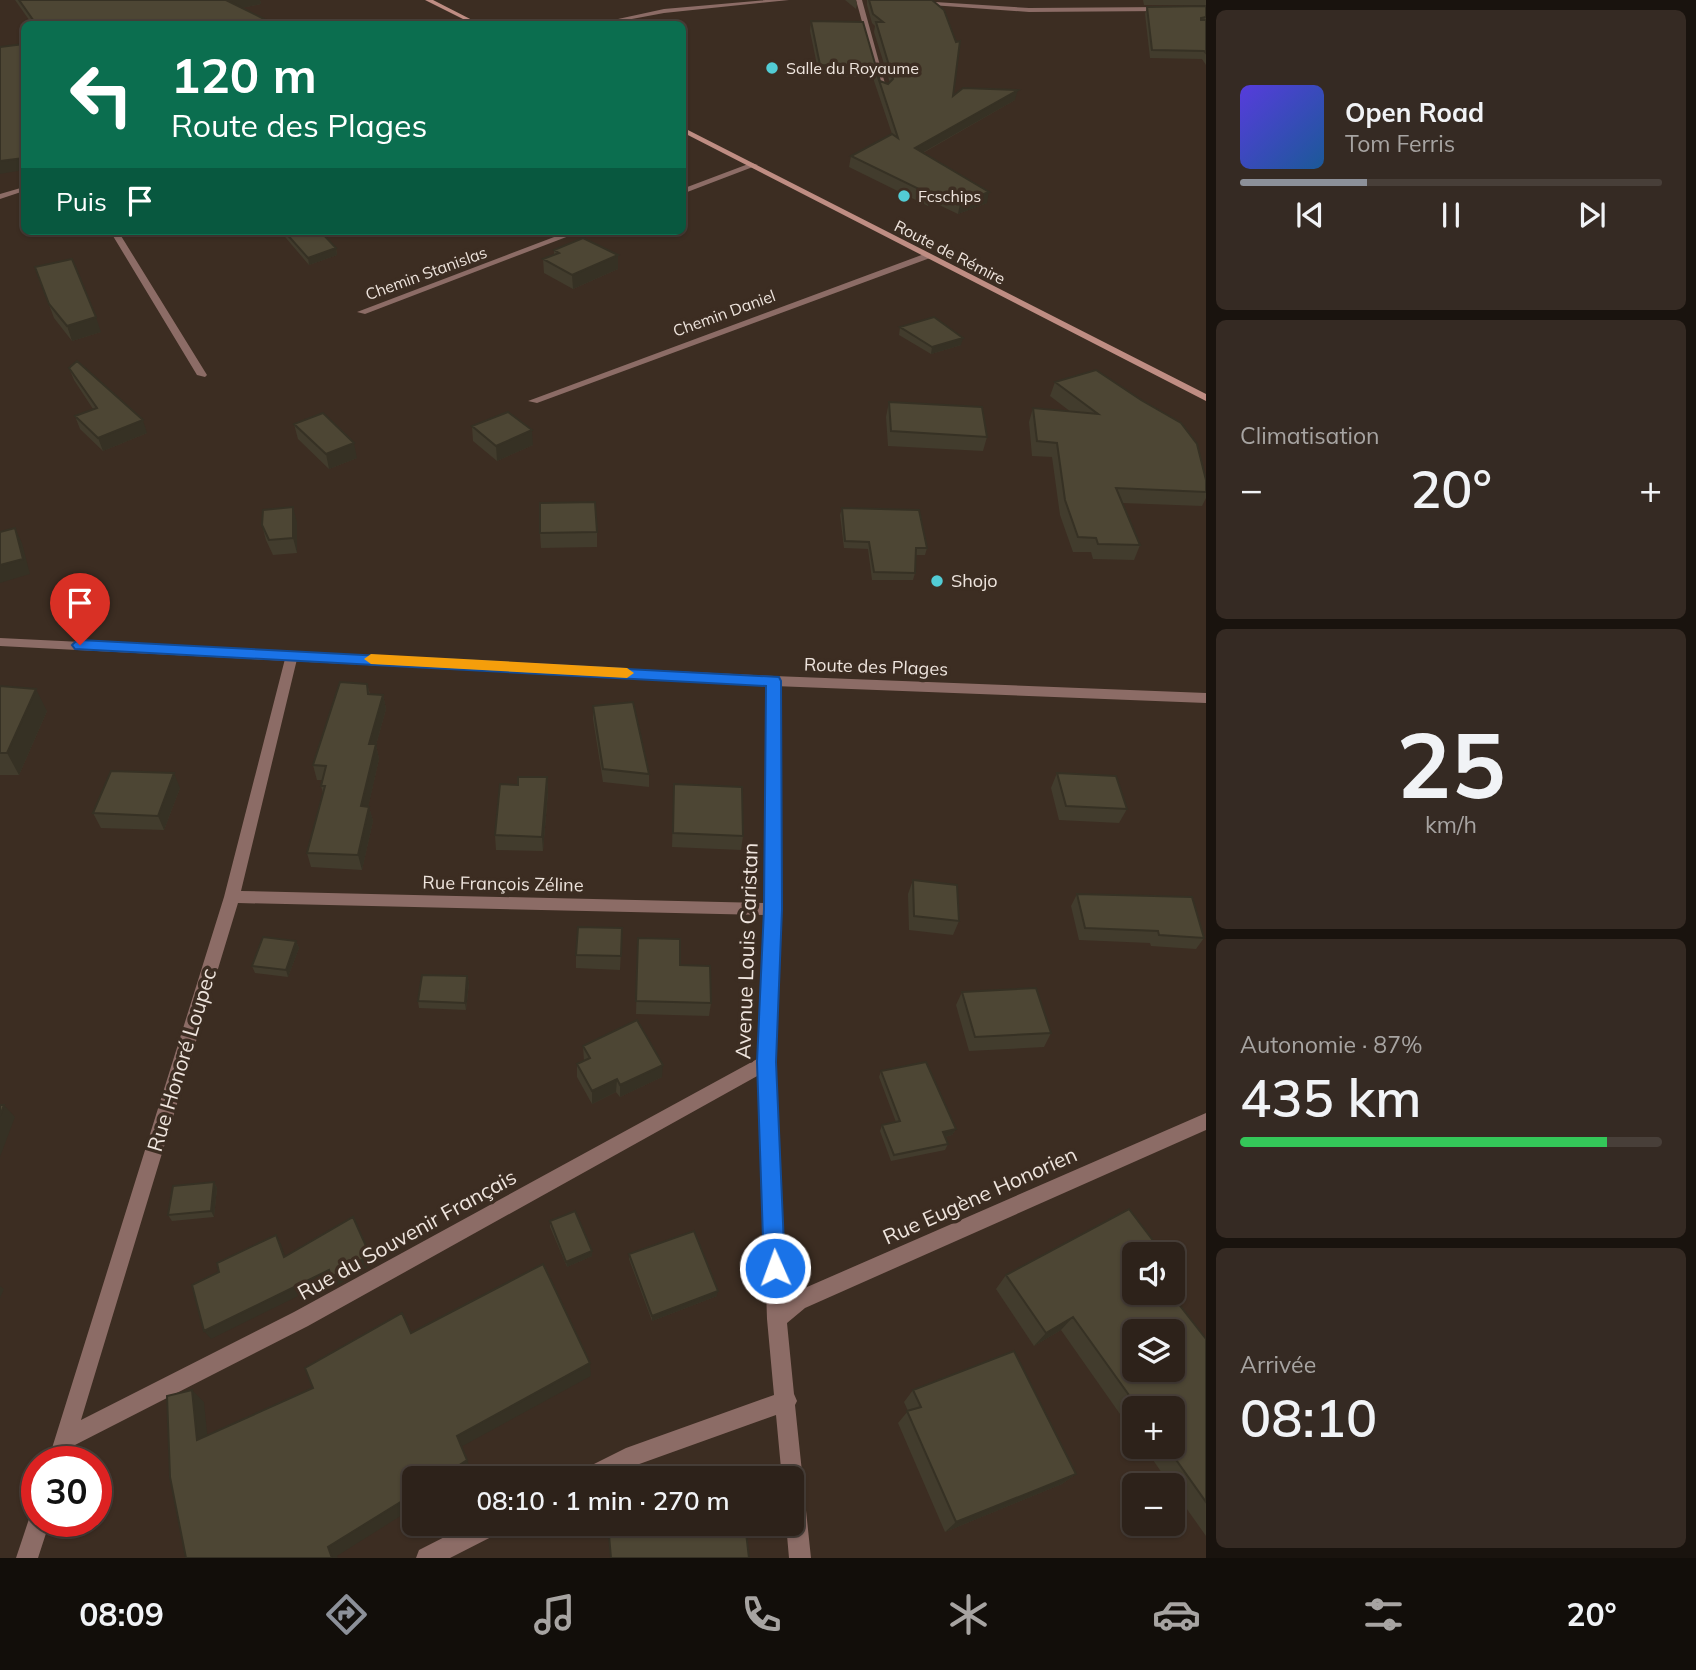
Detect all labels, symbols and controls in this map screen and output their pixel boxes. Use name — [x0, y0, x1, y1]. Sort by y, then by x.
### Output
text: 120 m — [171, 44, 317, 105]
icon: left — [56, 49, 147, 140]
place label: Salle du Royaume — [786, 58, 919, 78]
marker: Salle du Royaume — [764, 60, 780, 76]
text: Open Road — [1345, 96, 1484, 129]
text: Route des Plages — [171, 105, 427, 145]
text: Tom Ferris — [1345, 129, 1455, 158]
icon: arrive — [121, 182, 159, 220]
text: Puis — [56, 185, 107, 218]
place label: Fcschips — [918, 186, 981, 206]
marker: Fcschips — [896, 188, 912, 204]
icon: previous — [1291, 196, 1329, 234]
icon: pause — [1432, 196, 1470, 234]
icon: next — [1573, 196, 1611, 234]
street label: Route de Rémire — [891, 215, 1009, 289]
street label: Chemin Stanislas — [362, 242, 490, 304]
street label: Chemin Daniel — [670, 285, 778, 341]
text: Climatisation — [1240, 421, 1380, 450]
text: 20° — [1410, 456, 1492, 521]
text: − — [1240, 465, 1263, 513]
text: + — [1639, 465, 1662, 513]
place label: Shojo — [951, 569, 998, 592]
pin — [50, 573, 110, 645]
marker: Shojo — [929, 573, 945, 589]
icon: arrive — [61, 584, 99, 622]
street label: Route des Plages — [804, 652, 949, 681]
text: 25 — [1396, 707, 1506, 821]
text: km/h — [1425, 810, 1477, 839]
street label: Avenue Louis Caristan — [729, 842, 763, 1060]
street label: Rue François Zéline — [422, 871, 584, 896]
street label: Rue Honoré Loupec — [141, 965, 221, 1154]
text: Autonomie · 87% — [1240, 1030, 1423, 1059]
text: 435 km — [1240, 1065, 1421, 1130]
street label: Rue Eugène Honorien — [878, 1140, 1081, 1250]
street label: Rue du Souvenir Français — [293, 1163, 520, 1305]
position arrow — [738, 1231, 812, 1305]
map controls — [1122, 1242, 1185, 1536]
button: sound — [1122, 1242, 1185, 1305]
button: layers — [1122, 1319, 1185, 1382]
text: Arrivée — [1240, 1350, 1316, 1379]
text: 08:10 — [1240, 1385, 1377, 1450]
button: + — [1122, 1396, 1185, 1459]
speed limit sign: 30 — [21, 1446, 112, 1537]
button: − — [1122, 1473, 1185, 1536]
text: 08:10 · 1 min · 270 m — [476, 1484, 730, 1517]
icon: directions — [322, 1590, 371, 1639]
icon: music — [530, 1590, 579, 1639]
icon: phone — [737, 1590, 786, 1639]
icon: climate — [944, 1590, 993, 1639]
icon: car — [1152, 1590, 1201, 1639]
icon: filters — [1359, 1590, 1408, 1639]
text: 08:09 — [79, 1594, 164, 1634]
text: 20° — [1566, 1594, 1617, 1634]

